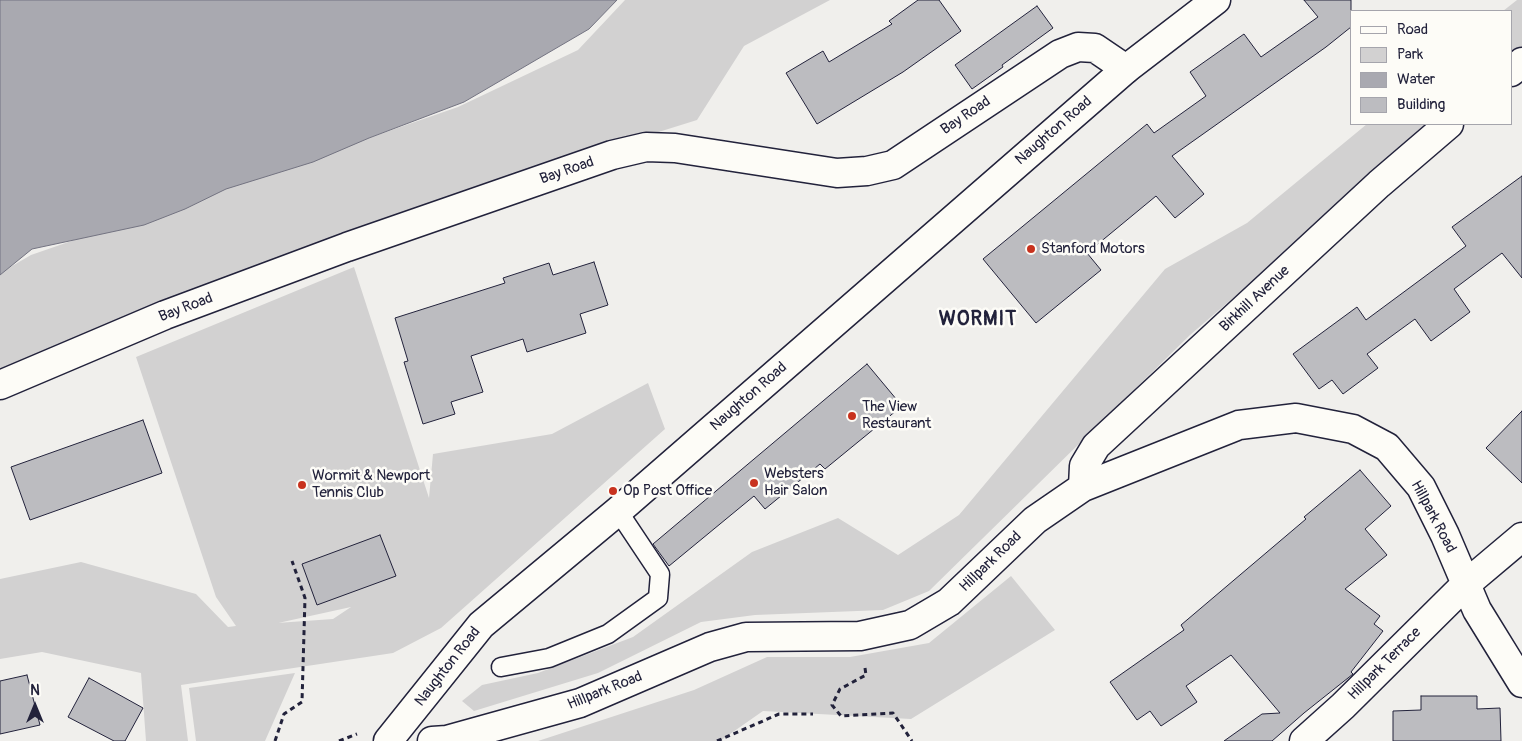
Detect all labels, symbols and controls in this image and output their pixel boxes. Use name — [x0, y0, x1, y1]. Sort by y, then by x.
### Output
legend — [1350, 10, 1512, 125]
text: Road — [1397, 20, 1428, 39]
text: Park — [1397, 45, 1423, 64]
text: Water — [1397, 70, 1435, 89]
street label: Bay Road — [938, 93, 994, 139]
street label: Naughton Road — [1012, 93, 1096, 169]
text: Building — [1397, 95, 1445, 114]
street label: Bay Road — [538, 153, 596, 189]
place label: Stanford Motors — [1041, 240, 1145, 258]
marker: Stanford Motors — [1025, 243, 1037, 255]
street label: Birkhill Avenue — [1216, 262, 1294, 336]
street label: Bay Road — [157, 290, 215, 326]
district label: WORMIT — [938, 308, 1018, 332]
street label: Naughton Road — [707, 359, 791, 435]
place label: The View Restaurant — [862, 398, 931, 433]
marker: The View Restaurant — [846, 410, 858, 422]
place label: Websters Hair Salon — [764, 465, 827, 500]
place label: Wormit & Newport Tennis Club — [312, 467, 430, 502]
marker: Websters Hair Salon — [748, 477, 760, 489]
street label: Hillpark Road — [1406, 478, 1460, 556]
marker: Wormit & Newport Tennis Club — [296, 479, 308, 491]
place label: Op Post Office — [623, 482, 712, 500]
marker: Op Post Office — [607, 485, 619, 497]
street label: Hillpark Road — [956, 528, 1026, 596]
street label: Naughton Road — [411, 624, 485, 710]
street label: Hillpark Terrace — [1345, 624, 1425, 704]
street label: Hillpark Road — [565, 668, 645, 714]
north arrow — [10, 681, 60, 731]
text: N — [30, 682, 40, 699]

